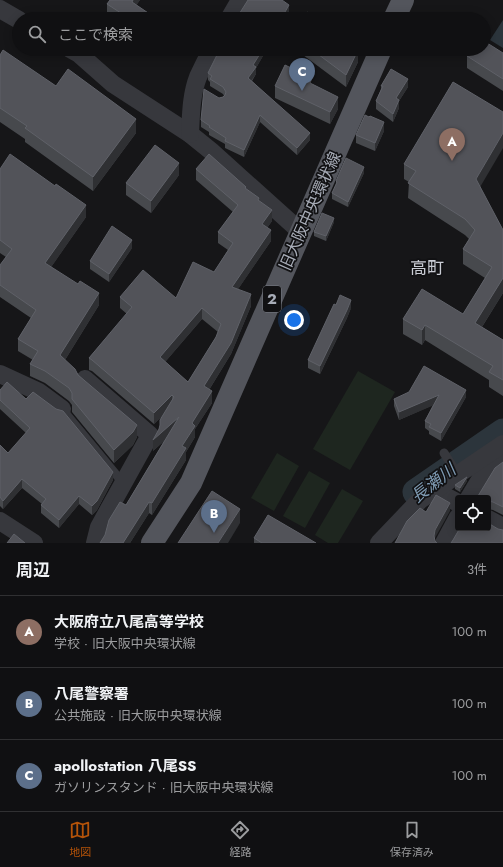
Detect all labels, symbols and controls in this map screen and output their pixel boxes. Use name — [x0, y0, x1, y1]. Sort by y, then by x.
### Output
search box — [12, 12, 491, 56]
icon: search — [26, 23, 48, 45]
text: ここで検索 — [58, 24, 133, 46]
pin: C — [289, 58, 315, 91]
pin: A — [439, 128, 465, 161]
street label: 旧大阪中央環状線 — [273, 148, 347, 274]
district label: 高町 — [410, 256, 444, 280]
road number: 2 — [263, 286, 281, 312]
your location — [284, 310, 304, 330]
water label: 長瀬川 — [406, 457, 462, 508]
map controls — [455, 495, 491, 531]
button: locate — [455, 495, 491, 531]
pin: B — [201, 500, 227, 533]
text: 周辺 — [16, 558, 50, 582]
text: 3件 — [467, 560, 487, 579]
text: 大阪府立八尾高等学校 — [54, 611, 204, 633]
text: A — [24, 622, 34, 641]
text: 100 m — [452, 622, 487, 641]
text: 学校 · 旧大阪中央環状線 — [54, 634, 196, 653]
text: 八尾警察署 — [54, 683, 129, 705]
text: B — [25, 694, 33, 713]
text: 100 m — [452, 694, 487, 713]
text: 公共施設 · 旧大阪中央環状線 — [54, 706, 222, 725]
text: apollostation 八尾SS — [54, 755, 196, 777]
text: C — [24, 766, 34, 785]
text: 100 m — [452, 766, 487, 785]
text: ガソリンスタンド · 旧大阪中央環状線 — [54, 778, 273, 797]
tab: 地図 — [69, 819, 91, 860]
tab: 経路 — [229, 819, 251, 860]
tab: 保存済み — [390, 819, 434, 860]

